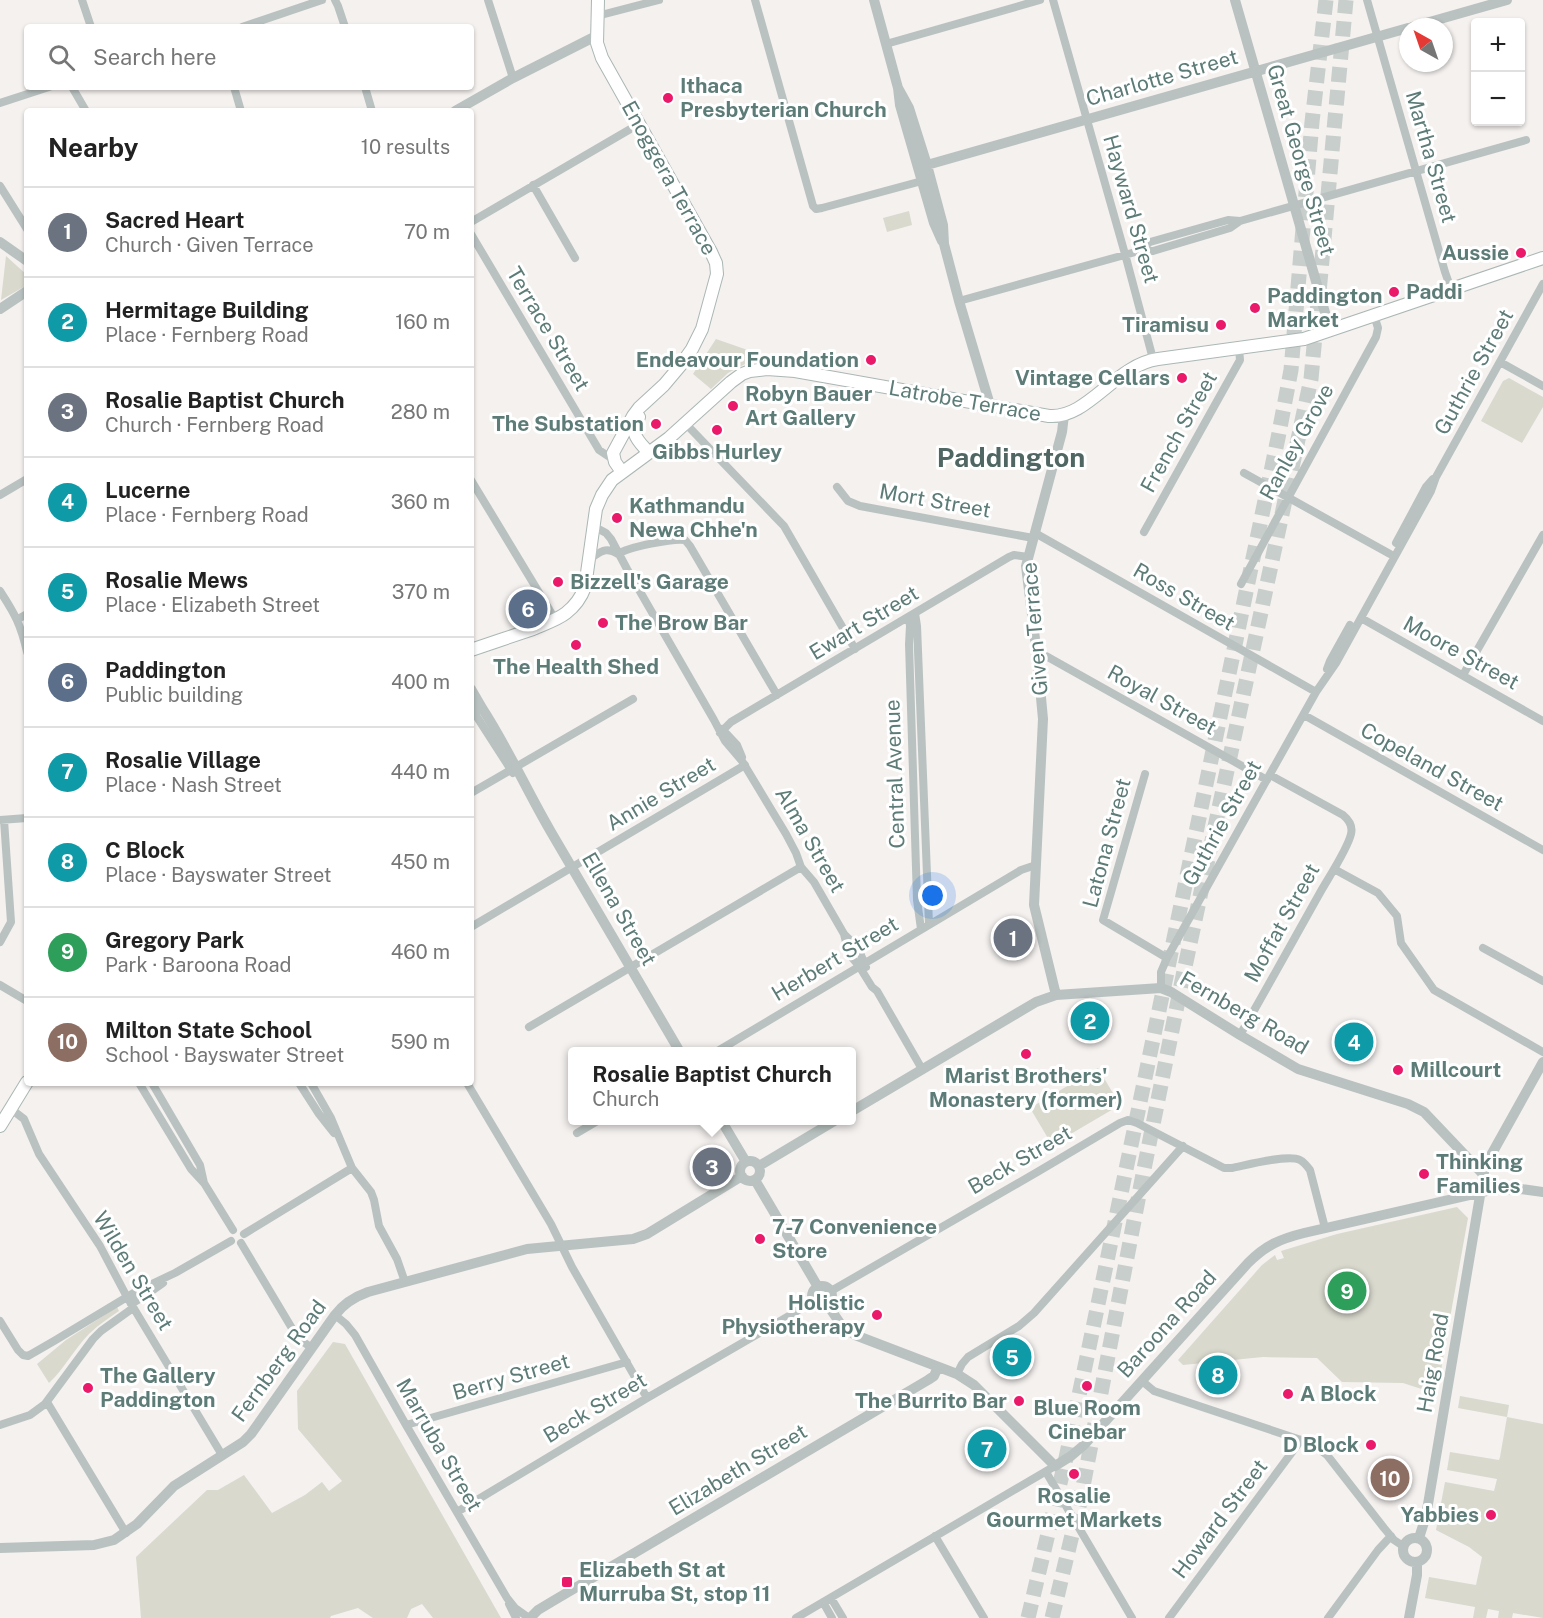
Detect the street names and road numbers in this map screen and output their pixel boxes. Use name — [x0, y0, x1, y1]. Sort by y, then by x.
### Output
street label: Charlotte Street — [1083, 44, 1241, 111]
street label: Great George Street — [1262, 61, 1341, 258]
street label: Martha Street — [1401, 88, 1462, 226]
street label: Enoggera Terrace — [617, 96, 722, 259]
street label: Hayward Street — [1098, 132, 1165, 286]
street label: Terrace Street — [502, 262, 595, 395]
street label: Guthrie Street — [1429, 305, 1518, 439]
street label: French Street — [1135, 367, 1222, 497]
street label: Latrobe Terrace — [887, 375, 1043, 426]
street label: Ranley Grove — [1254, 379, 1339, 504]
street label: Mort Street — [877, 478, 993, 523]
street label: Ross Street — [1129, 557, 1240, 636]
street label: Given Terrace — [1016, 561, 1053, 697]
street label: Ewart Street — [805, 580, 923, 665]
street label: Moore Street — [1399, 610, 1523, 695]
street label: Royal Street — [1103, 659, 1221, 740]
street label: Central Avenue — [879, 699, 910, 849]
street label: Copeland Street — [1356, 717, 1508, 816]
street label: Annie Street — [602, 751, 720, 836]
street label: Guthrie Street — [1177, 756, 1266, 890]
street label: Latona Street — [1077, 775, 1136, 910]
street label: Alma Street — [770, 783, 851, 897]
street label: Ellena Street — [577, 848, 662, 970]
street label: Moffat Street — [1239, 859, 1324, 986]
street label: Herbert Street — [767, 911, 902, 1006]
street label: Fernberg Road — [1175, 966, 1313, 1060]
street label: Beck Street — [963, 1120, 1076, 1199]
street label: Wilden Street — [88, 1207, 179, 1335]
street label: Baroona Road — [1112, 1265, 1221, 1383]
street label: Fernberg Road — [226, 1295, 331, 1427]
street label: Haig Road — [1411, 1311, 1454, 1415]
street label: Berry Street — [450, 1348, 572, 1405]
street label: Beck Street — [539, 1367, 651, 1448]
street label: Marruba Street — [391, 1374, 488, 1516]
street label: Elizabeth Street — [664, 1419, 811, 1521]
street label: Howard Street — [1167, 1454, 1272, 1583]

